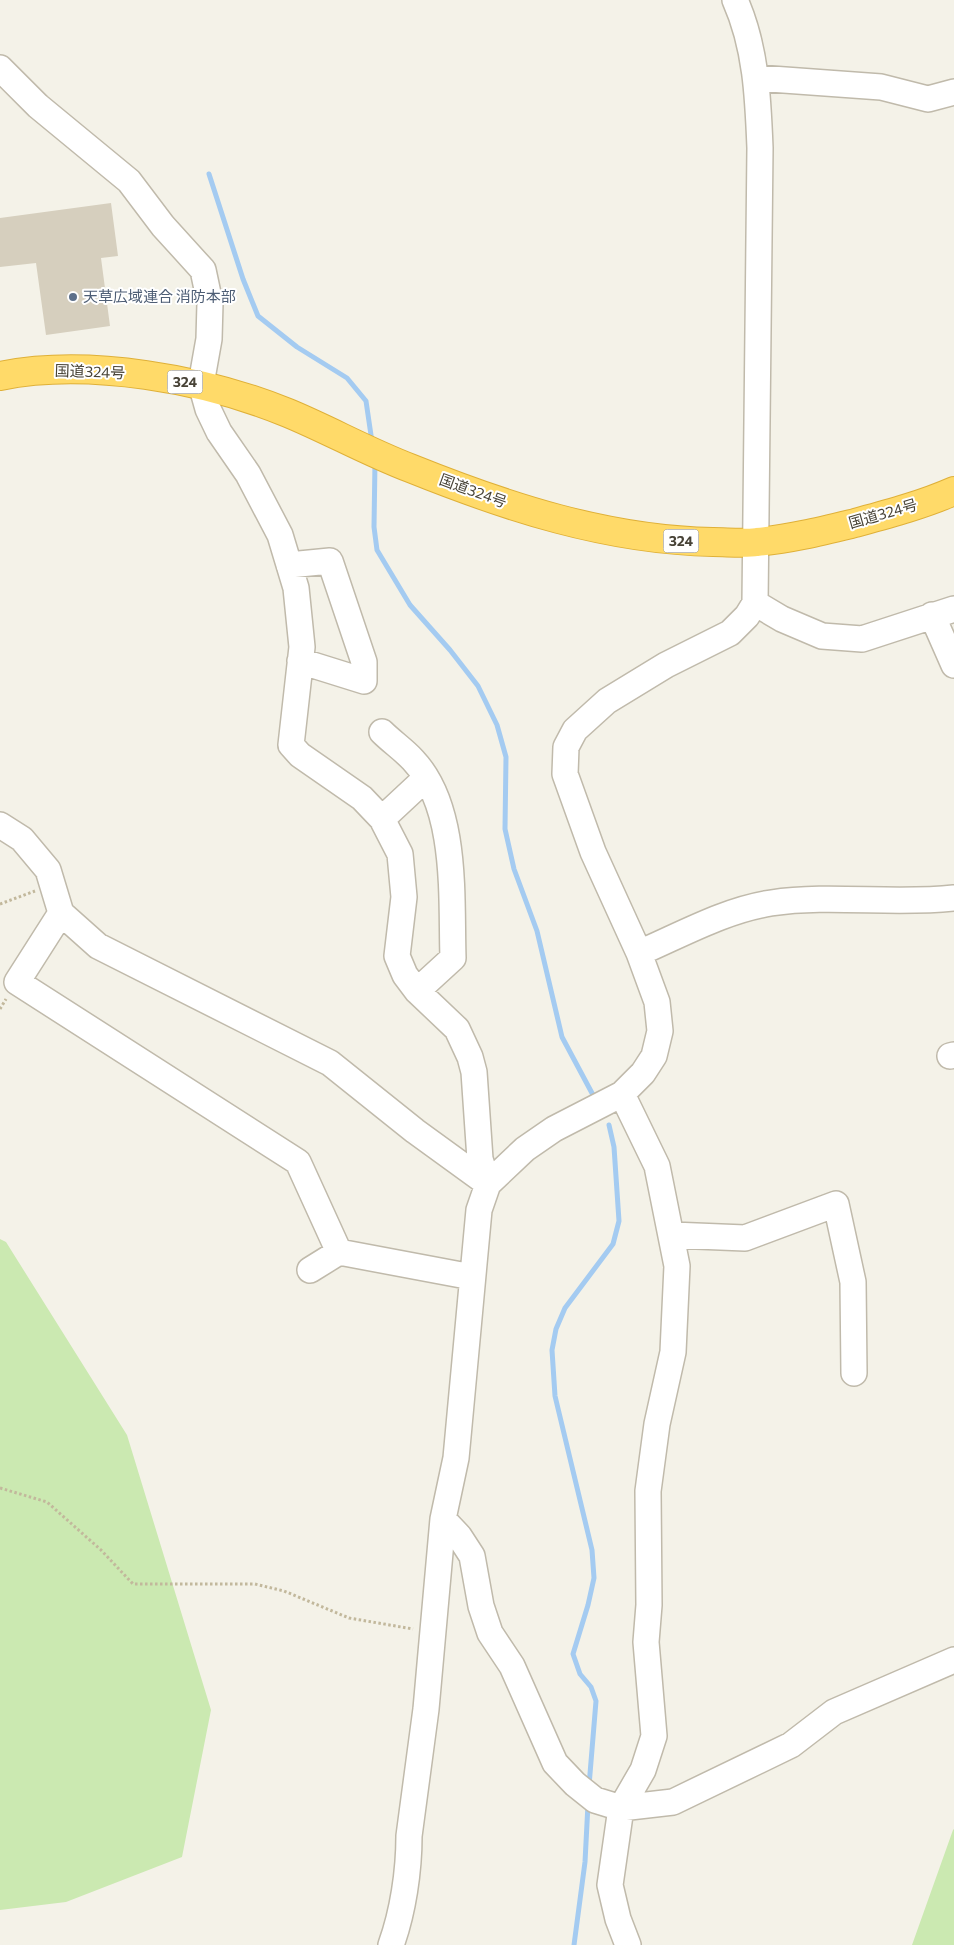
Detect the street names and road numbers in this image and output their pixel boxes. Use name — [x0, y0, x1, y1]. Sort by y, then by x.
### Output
street label: 国道324号 — [54, 361, 126, 381]
road number: 324 — [168, 371, 202, 394]
street label: 国道324号 — [437, 470, 510, 511]
street label: 国道324号 — [846, 495, 919, 531]
road number: 324 — [664, 530, 698, 552]

